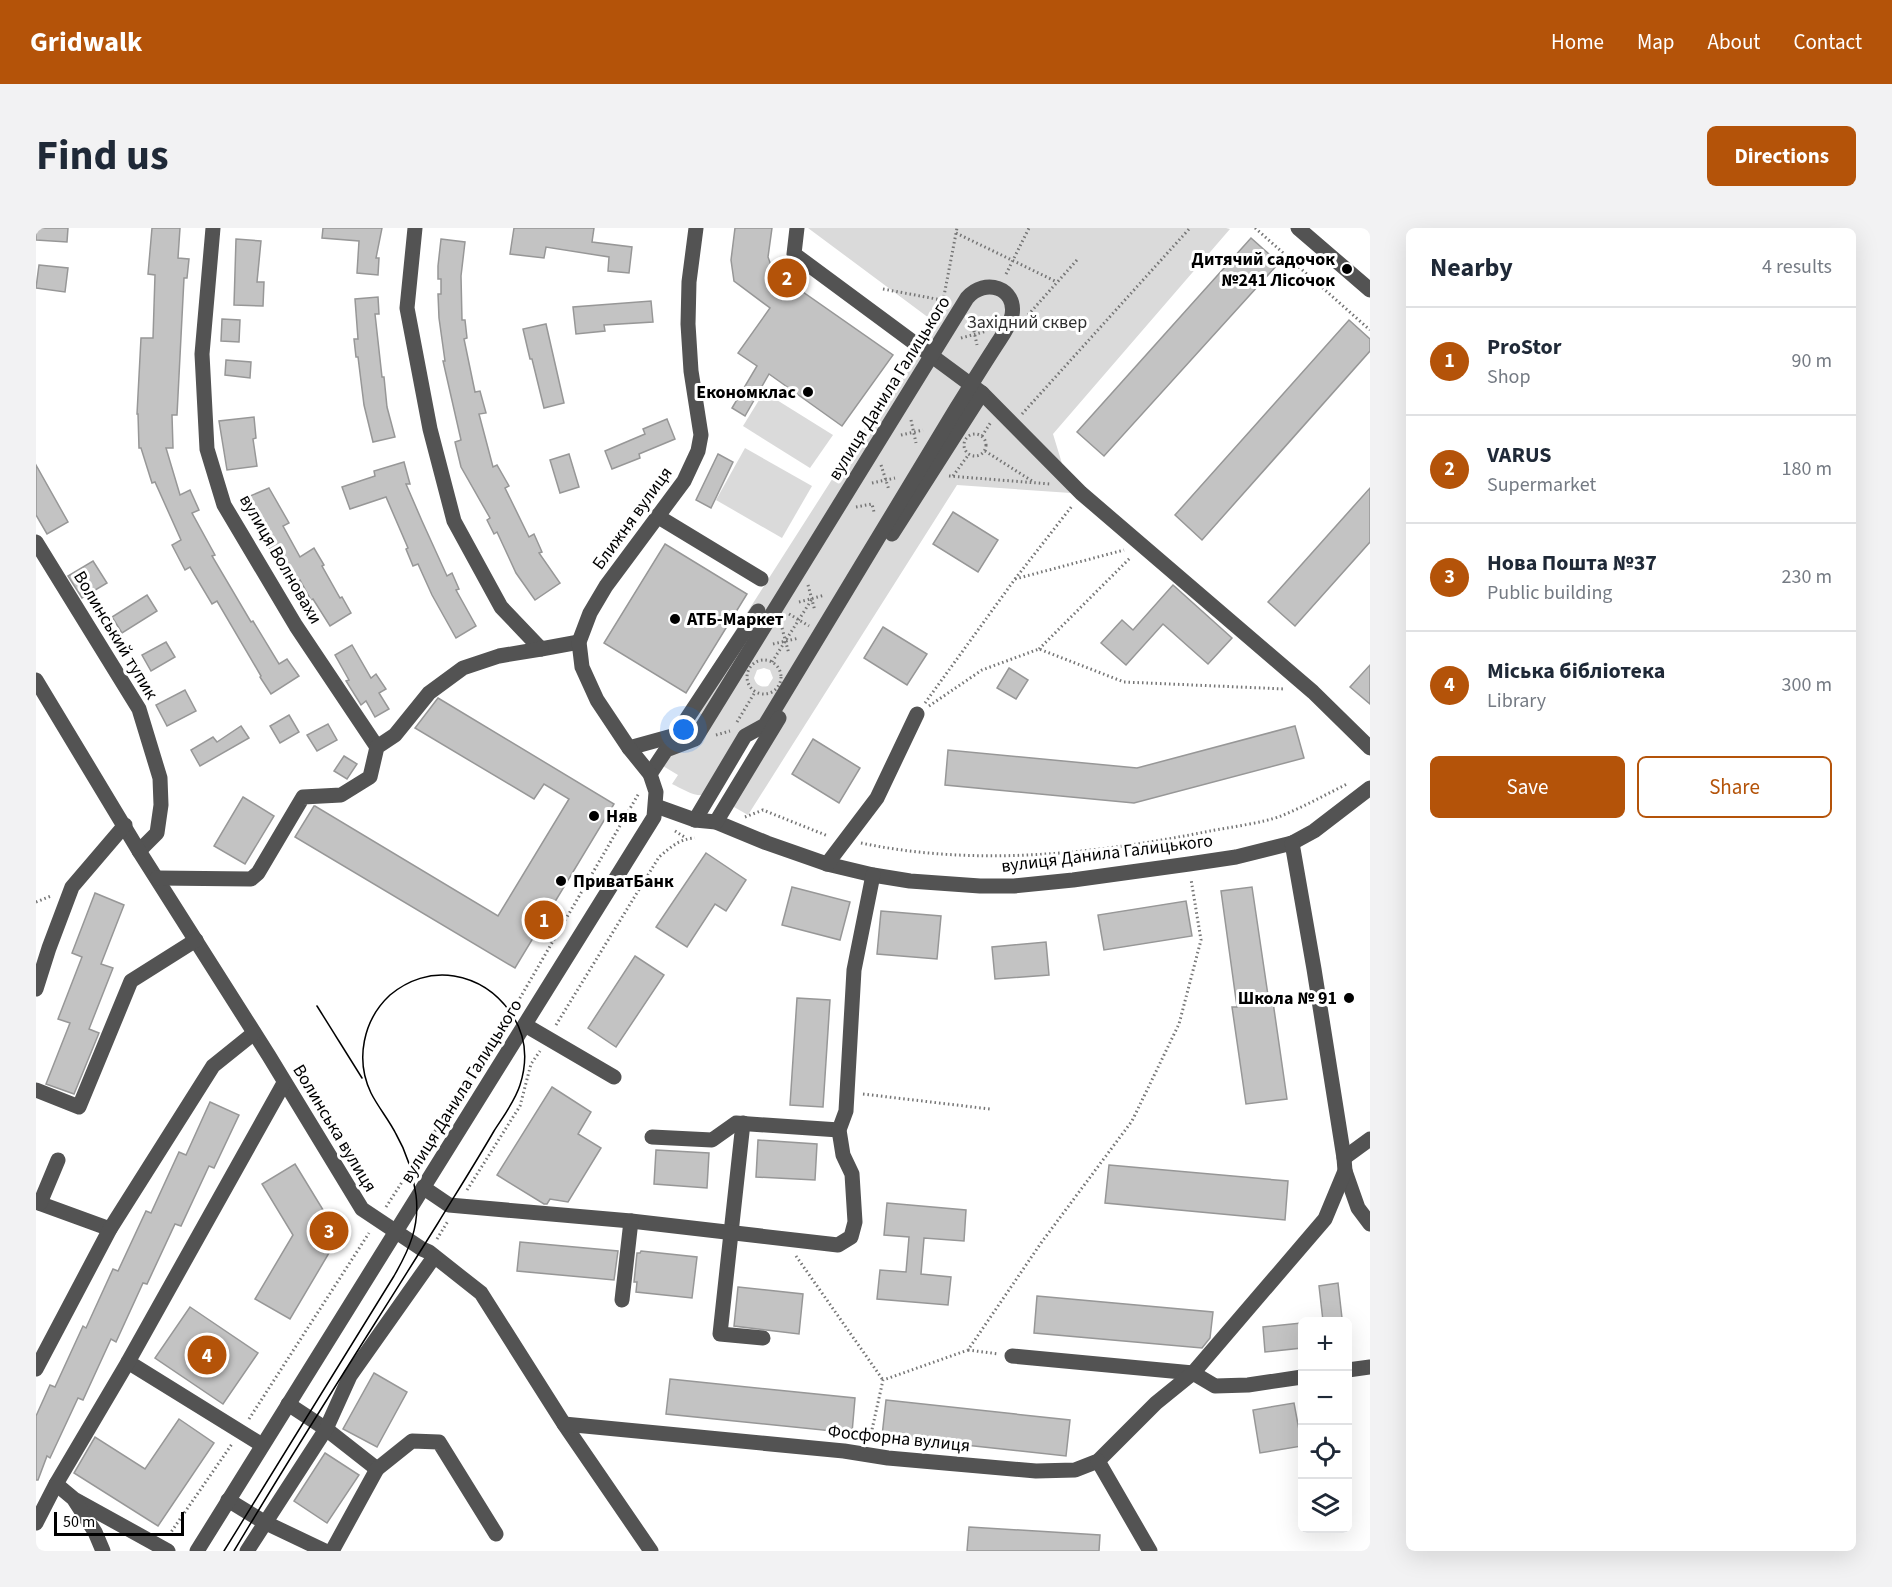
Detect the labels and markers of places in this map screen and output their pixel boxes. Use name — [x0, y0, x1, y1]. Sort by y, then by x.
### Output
place label: Дитячий садочок №241 Лісочок — [1192, 247, 1335, 293]
pin: 2 — [768, 256, 807, 300]
marker: Дитячий садочок №241 Лісочок — [1340, 262, 1354, 276]
place label: Економклас — [696, 380, 797, 405]
marker: Економклас — [801, 385, 815, 399]
place label: АТБ-Маркет — [686, 607, 784, 632]
marker: АТБ-Маркет — [668, 612, 682, 626]
place label: Няв — [606, 804, 637, 829]
marker: Няв — [587, 809, 601, 823]
place label: ПриватБанк — [573, 869, 674, 894]
marker: ПриватБанк — [554, 874, 568, 888]
pin: 1 — [524, 898, 564, 942]
place label: Школа № 91 — [1238, 986, 1337, 1011]
marker: Школа № 91 — [1342, 991, 1356, 1005]
pin: 3 — [310, 1208, 348, 1254]
pin: 4 — [188, 1332, 226, 1378]

